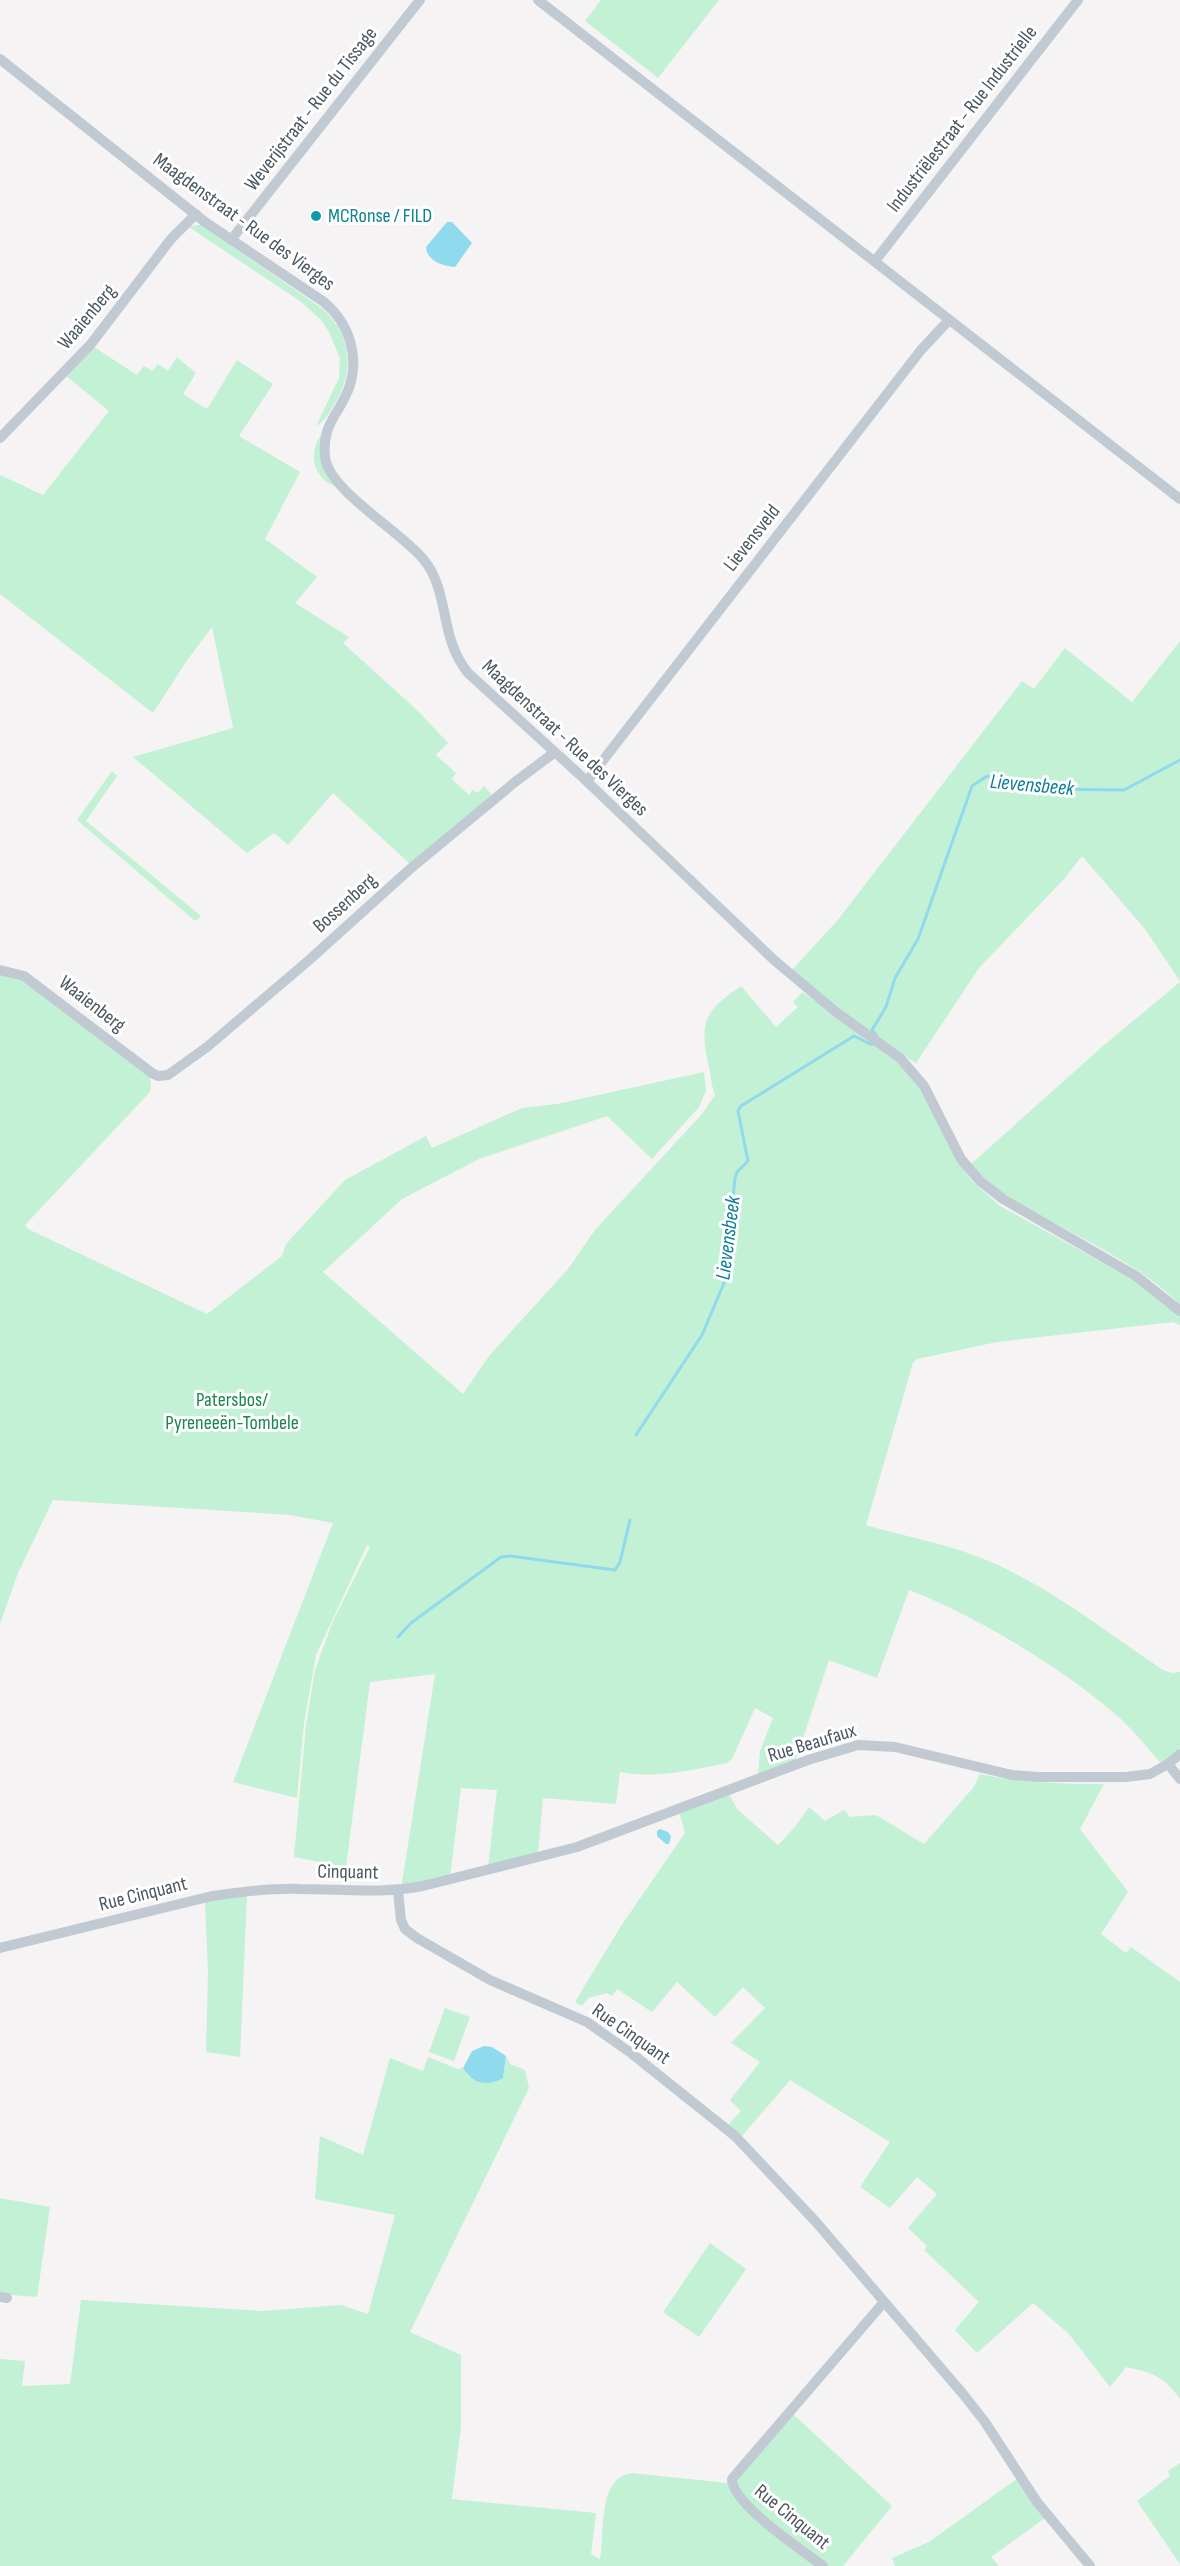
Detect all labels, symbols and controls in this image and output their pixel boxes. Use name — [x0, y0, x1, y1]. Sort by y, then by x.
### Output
street label: Industriëlestraat - Rue Industrielle — [882, 21, 1042, 217]
street label: Weverijstraat - Rue du Tissage — [240, 22, 382, 196]
street label: Maagdenstraat - Rue des Vierges — [148, 148, 340, 296]
place label: MCRonse / FILD — [328, 204, 432, 228]
marker: MCRonse / FILD — [309, 209, 323, 223]
street label: Waaienberg — [53, 280, 121, 354]
street label: Lievensveld — [719, 500, 785, 576]
street label: Maagdenstraat - Rue des Vierges — [477, 655, 653, 821]
water label: Lievensbeek — [989, 769, 1076, 801]
street label: Bossenberg — [308, 868, 382, 938]
street label: Waaienberg — [54, 971, 130, 1037]
water label: Lievensbeek — [710, 1194, 746, 1281]
park label: Patersbos/ Pyreneeën-Tombele — [165, 1388, 299, 1435]
street label: Rue Beaufaux — [765, 1718, 859, 1768]
street label: Cinquant — [317, 1859, 379, 1885]
street label: Rue Cinquant — [96, 1871, 190, 1917]
street label: Rue Cinquant — [587, 1998, 675, 2070]
street label: Rue Cinquant — [749, 2479, 835, 2555]

